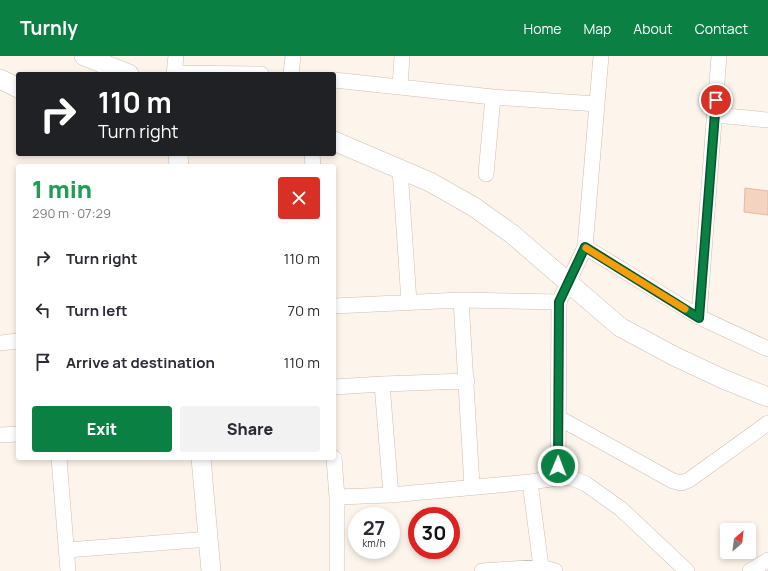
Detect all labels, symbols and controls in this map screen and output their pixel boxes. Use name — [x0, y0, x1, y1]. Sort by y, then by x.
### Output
text: Turnly — [20, 15, 78, 41]
text: Home — [524, 19, 561, 38]
text: Map — [583, 19, 611, 38]
text: About — [633, 19, 673, 38]
text: Contact — [695, 19, 748, 38]
text: 110 m — [98, 83, 172, 121]
pin — [699, 83, 733, 117]
icon: right — [32, 88, 84, 140]
icon: arrive — [705, 89, 727, 111]
text: Turn right — [98, 119, 179, 143]
text: 1 min — [32, 172, 92, 205]
button: close — [278, 177, 320, 219]
text: 290 m · 07:29 — [32, 204, 111, 222]
icon: right — [32, 247, 54, 269]
text: Turn right — [66, 248, 137, 269]
text: 110 m — [283, 248, 320, 269]
icon: left — [32, 299, 54, 321]
text: Turn left — [66, 300, 128, 321]
text: 70 m — [288, 300, 320, 321]
icon: arrive — [32, 351, 54, 373]
text: Arrive at destination — [66, 352, 215, 373]
text: 110 m — [283, 352, 320, 373]
button: Exit — [32, 406, 172, 452]
button: Share — [180, 406, 320, 452]
position arrow — [537, 445, 579, 487]
speed limit sign: 30 — [408, 507, 460, 559]
text: 27 — [363, 514, 385, 541]
north arrow — [720, 523, 756, 559]
map controls — [720, 523, 756, 559]
text: km/h — [362, 536, 386, 550]

